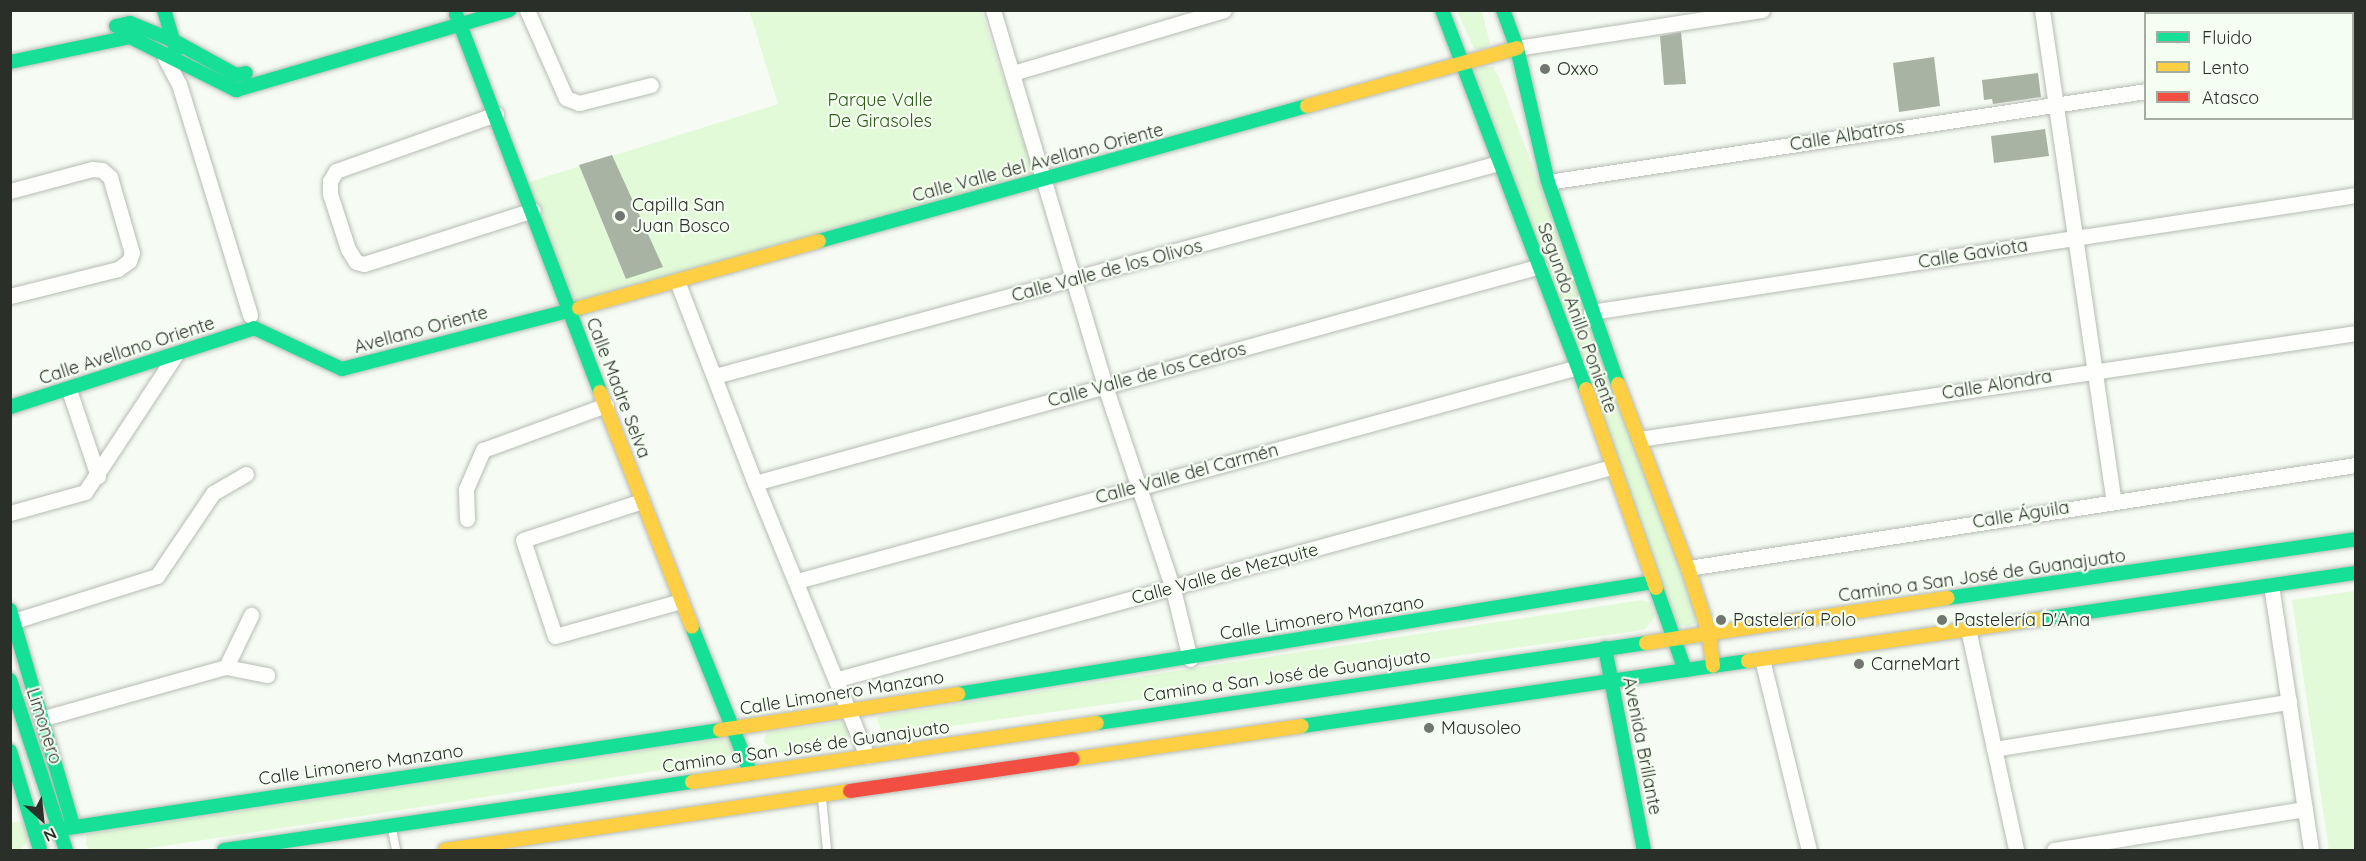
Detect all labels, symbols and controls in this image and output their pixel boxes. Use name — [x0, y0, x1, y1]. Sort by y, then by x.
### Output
legend — [2144, 12, 2354, 120]
text: Fluido — [2202, 26, 2252, 49]
text: Lento — [2202, 56, 2249, 79]
place label: Oxxo — [1557, 58, 1599, 80]
marker: Oxxo — [1538, 62, 1552, 76]
text: Atasco — [2202, 86, 2259, 109]
park label: Parque Valle De Girasoles — [827, 90, 933, 132]
street label: Calle Albatros — [1788, 116, 1906, 156]
street label: Calle Valle del Avellano Oriente — [910, 119, 1166, 207]
place label: Capilla San Juan Bosco — [632, 195, 730, 238]
marker: Capilla San Juan Bosco — [613, 209, 627, 223]
street label: Segundo Anillo Poniente — [1533, 220, 1621, 416]
street label: Calle Valle de los Olivos — [1009, 235, 1205, 307]
street label: Calle Gaviota — [1917, 235, 2029, 273]
street label: Avellano Oriente — [352, 302, 490, 358]
street label: Calle Avellano Oriente — [37, 312, 217, 390]
street label: Calle Madre Selva — [581, 315, 655, 461]
street label: Calle Valle de los Cedros — [1045, 338, 1249, 412]
street label: Calle Alondra — [1940, 366, 2054, 404]
street label: Calle Valle del Carmén — [1093, 439, 1281, 509]
street label: Calle Águila — [1971, 497, 2071, 533]
street label: Calle Valle de Mezquite — [1129, 539, 1321, 609]
street label: Camino a San José de Guanajuato — [1837, 545, 2127, 607]
street label: Calle Limonero Manzano — [1218, 591, 1426, 645]
place label: Pastelería Polo — [1733, 609, 1856, 631]
place label: Pastelería D'Ana — [1954, 609, 2090, 631]
marker: Pastelería Polo — [1714, 613, 1728, 627]
marker: Pastelería D'Ana — [1935, 613, 1949, 627]
street label: Camino a San José de Guanajuato — [1142, 645, 1432, 707]
place label: CarneMart — [1871, 653, 1960, 675]
marker: CarneMart — [1852, 657, 1866, 671]
street label: Calle Limonero Manzano — [738, 666, 946, 720]
street label: Avenida Brillante — [1618, 675, 1666, 817]
street label: Limonero — [22, 685, 66, 767]
street label: Camino a San José de Guanajuato — [661, 716, 951, 778]
place label: Mausoleo — [1441, 717, 1521, 739]
marker: Mausoleo — [1422, 721, 1436, 735]
street label: Calle Limonero Manzano — [257, 740, 465, 790]
north arrow — [12, 789, 72, 849]
text: N — [40, 823, 60, 847]

